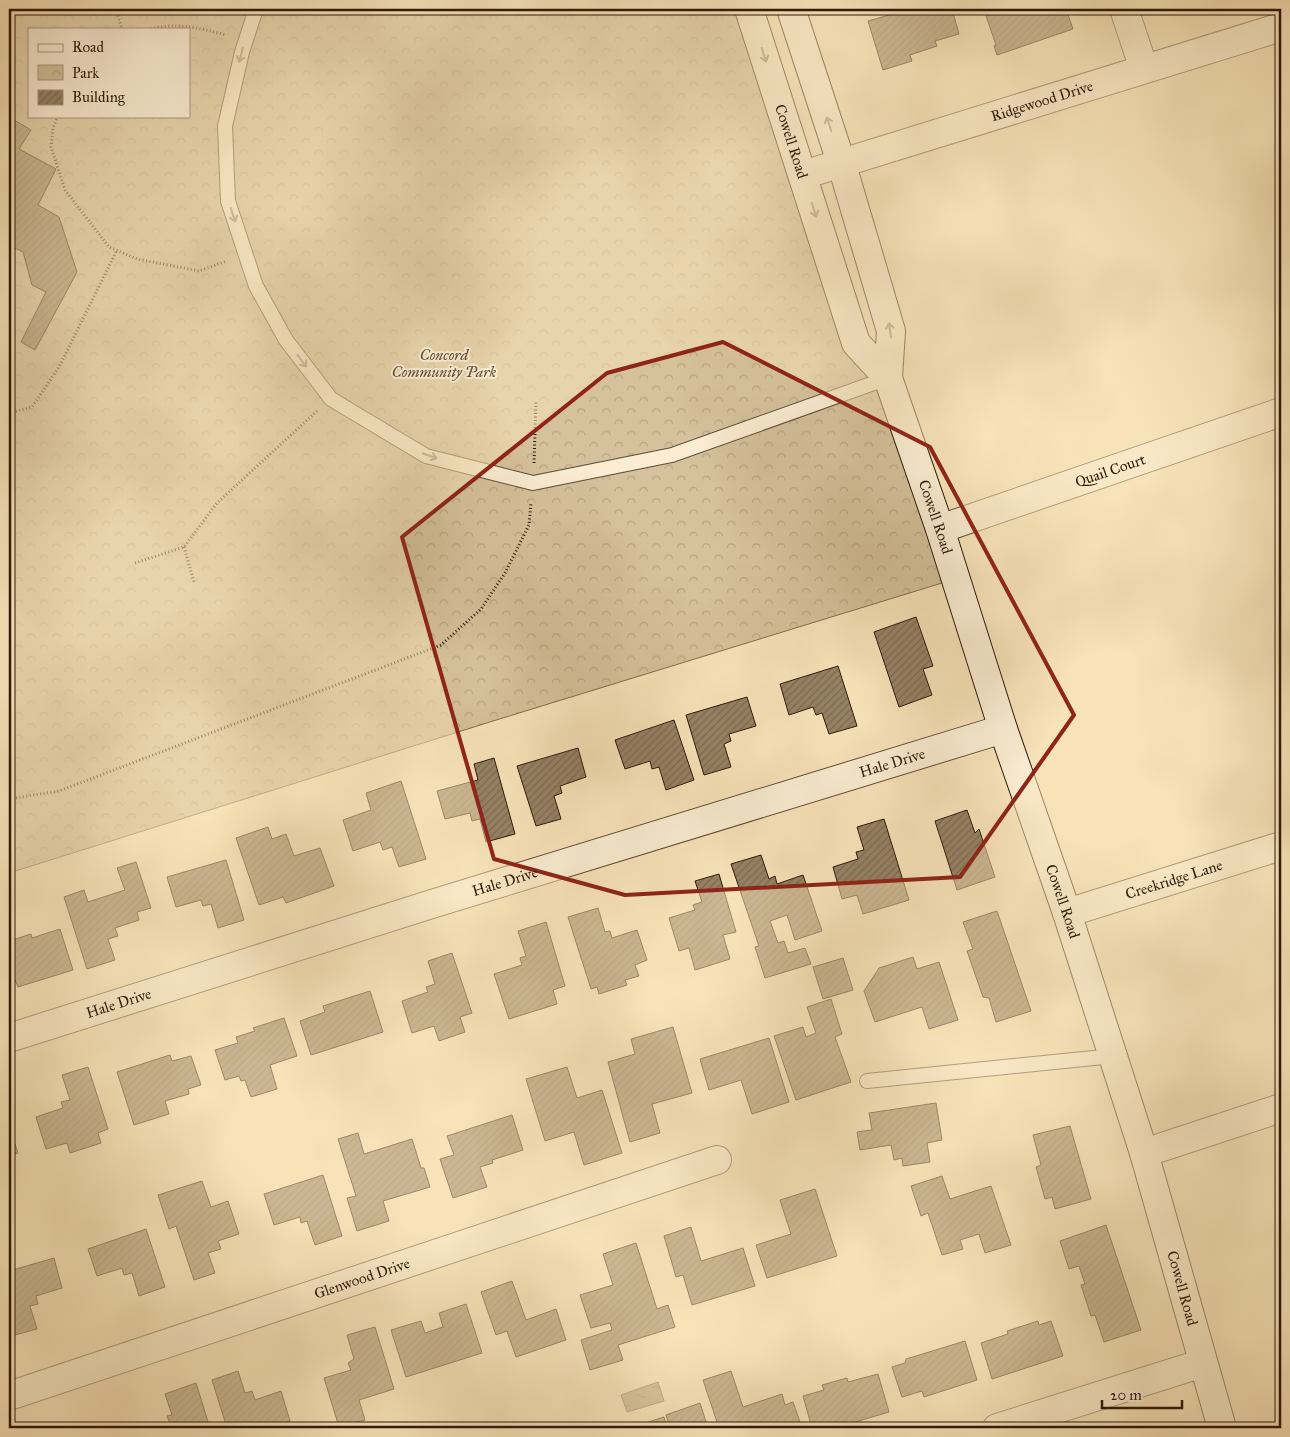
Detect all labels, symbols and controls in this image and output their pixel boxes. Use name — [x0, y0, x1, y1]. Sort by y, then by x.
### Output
legend — [28, 28, 190, 118]
text: Road — [72, 38, 104, 56]
one-way arrow — [236, 47, 245, 63]
one-way arrow — [760, 47, 769, 62]
text: Park — [72, 64, 99, 82]
street label: Ridgewood Drive — [989, 77, 1095, 125]
text: Building — [72, 88, 126, 106]
street label: Cowell Road — [771, 102, 812, 181]
one-way arrow — [823, 116, 833, 132]
one-way arrow — [810, 201, 819, 217]
one-way arrow — [228, 207, 238, 223]
one-way arrow — [884, 323, 894, 339]
park label: Concord Community Park — [392, 346, 497, 381]
one-way arrow — [297, 354, 307, 368]
street label: Quail Court — [1073, 450, 1148, 491]
one-way arrow — [422, 452, 437, 461]
street label: Cowell Road — [915, 477, 956, 557]
street label: Hale Drive — [857, 744, 927, 781]
street label: Creekridge Lane — [1123, 856, 1225, 903]
street label: Cowell Road — [1042, 862, 1084, 941]
street label: Hale Drive — [470, 863, 540, 900]
street label: Hale Drive — [84, 984, 154, 1022]
street label: Cowell Road — [1163, 1249, 1202, 1328]
street label: Glenwood Drive — [312, 1254, 412, 1303]
scale bar — [1102, 1377, 1182, 1409]
text: 20 m — [1110, 1386, 1142, 1404]

